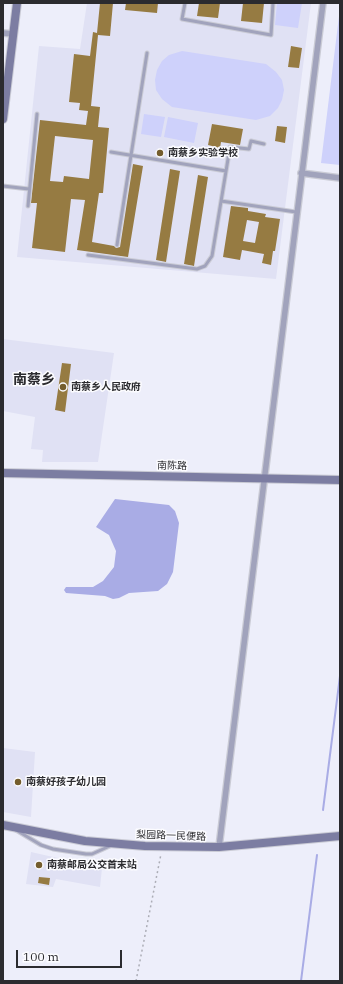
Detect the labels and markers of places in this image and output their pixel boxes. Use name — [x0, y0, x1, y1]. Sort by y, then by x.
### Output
place label: 南蔡乡实验学校 — [168, 147, 238, 159]
marker: 南蔡乡实验学校 — [155, 148, 165, 158]
place label: 南蔡乡人民政府 — [71, 381, 141, 393]
marker: 南蔡乡人民政府 — [58, 382, 68, 392]
place label: 南蔡好孩子幼儿园 — [26, 776, 106, 788]
marker: 南蔡好孩子幼儿园 — [13, 777, 23, 787]
place label: 南蔡邮局公交首末站 — [47, 859, 137, 871]
marker: 南蔡邮局公交首末站 — [34, 860, 44, 870]

